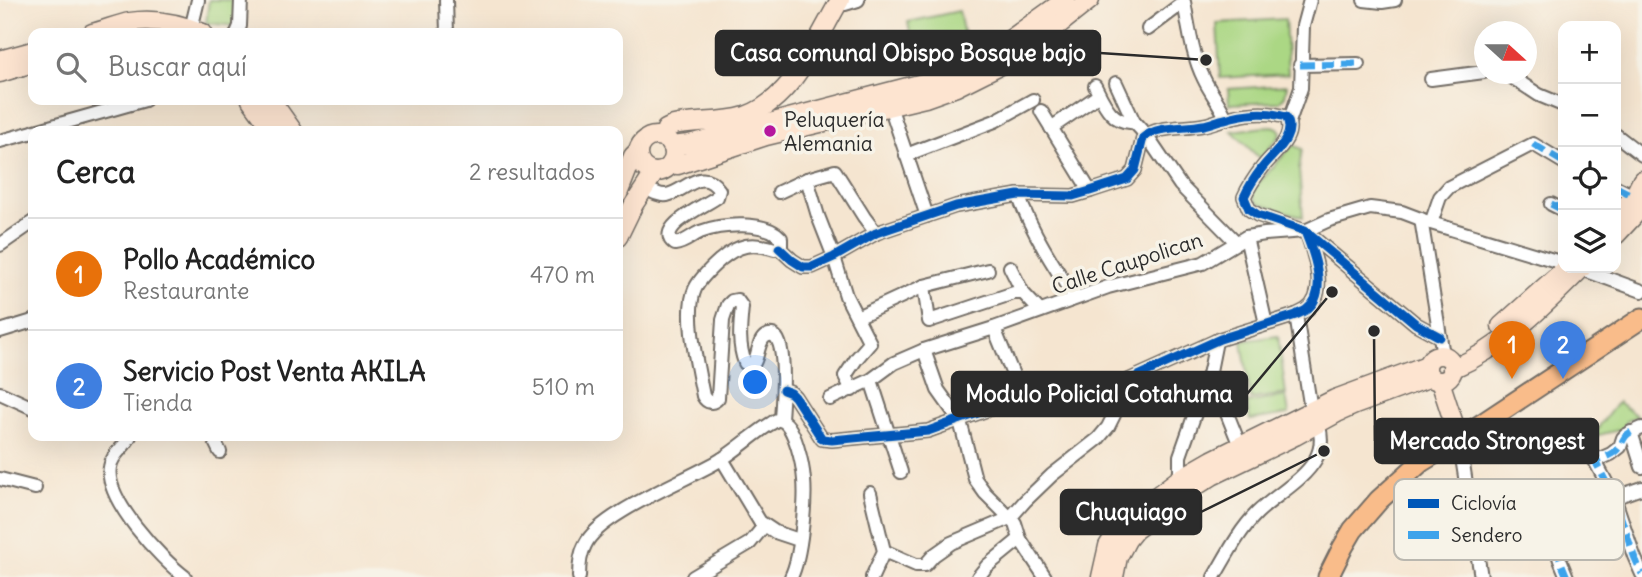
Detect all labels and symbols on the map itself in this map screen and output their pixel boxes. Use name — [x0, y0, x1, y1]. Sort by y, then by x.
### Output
north arrow — [1474, 21, 1537, 84]
callout: Casa comunal Obispo Bosque bajo — [716, 31, 1100, 75]
text: Casa comunal Obispo Bosque bajo — [730, 38, 1086, 67]
place label: Peluquería Alemania — [784, 106, 884, 157]
marker: Peluquería Alemania — [762, 123, 778, 139]
street label: Calle Caupolican — [1048, 226, 1206, 300]
pin: 1 — [1489, 321, 1535, 379]
pin: 2 — [1540, 321, 1586, 379]
your location — [738, 365, 772, 399]
callout: Modulo Policial Cotahuma — [952, 372, 1247, 416]
text: Modulo Policial Cotahuma — [965, 379, 1233, 408]
callout: Mercado Strongest — [1375, 419, 1598, 463]
text: Mercado Strongest — [1389, 426, 1585, 455]
legend — [1394, 479, 1624, 560]
callout: Chuquiago — [1061, 490, 1201, 534]
text: Ciclovía — [1451, 491, 1517, 515]
text: Chuquiago — [1075, 497, 1187, 526]
text: Sendero — [1451, 523, 1522, 547]

